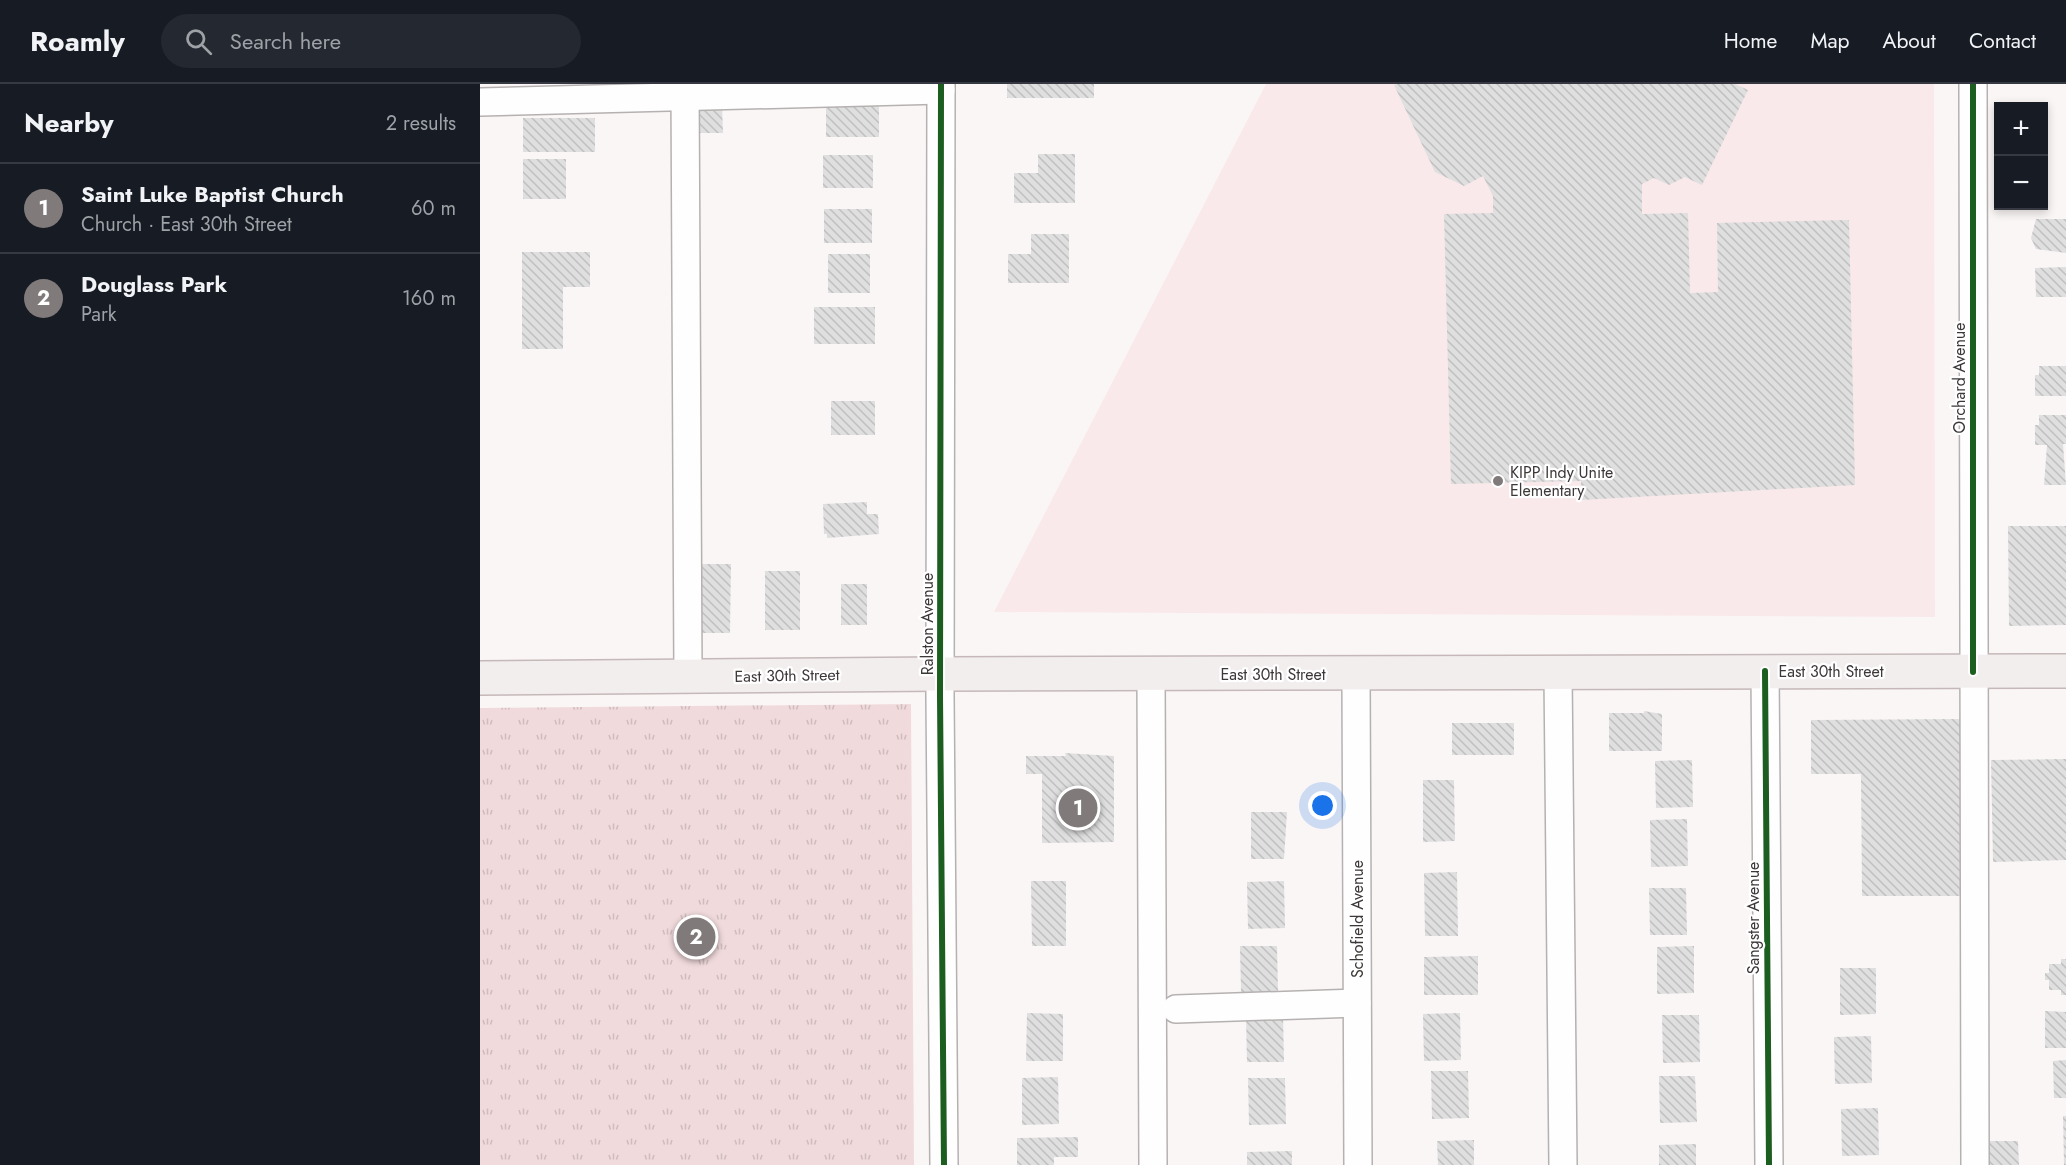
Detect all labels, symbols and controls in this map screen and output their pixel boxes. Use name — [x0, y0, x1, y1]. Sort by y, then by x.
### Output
search box — [161, 14, 581, 68]
text: Roamly — [30, 21, 125, 62]
icon: search — [182, 25, 215, 58]
text: Search here — [230, 25, 341, 57]
text: Home — [1724, 26, 1777, 56]
text: Map — [1810, 26, 1850, 56]
text: About — [1883, 26, 1936, 56]
text: Contact — [1969, 26, 2036, 56]
map controls — [1994, 102, 2048, 210]
button: + — [1994, 102, 2048, 156]
text: Nearby — [24, 104, 113, 142]
text: 2 results — [386, 109, 456, 138]
button: − — [1994, 156, 2048, 210]
text: Saint Luke Baptist Church — [81, 178, 344, 210]
text: 1 — [38, 194, 49, 223]
text: 60 m — [411, 194, 456, 223]
text: Church · East 30th Street — [81, 210, 292, 239]
text: Douglass Park — [81, 268, 227, 300]
text: 2 — [37, 284, 50, 313]
text: 160 m — [402, 284, 456, 313]
text: Park — [81, 300, 117, 329]
street label: Orchard Avenue — [1948, 323, 1971, 433]
place label: KIPP Indy Unite Elementary — [1510, 461, 1613, 502]
marker: KIPP Indy Unite Elementary — [1491, 474, 1505, 488]
street label: Ralston Avenue — [916, 573, 939, 675]
street label: East 30th Street — [1778, 660, 1884, 683]
street label: East 30th Street — [734, 663, 840, 688]
street label: East 30th Street — [1220, 663, 1326, 686]
pin: 1 — [1058, 786, 1098, 830]
your location — [1308, 791, 1337, 820]
street label: Schofield Avenue — [1346, 860, 1369, 978]
street label: Sangster Avenue — [1742, 862, 1765, 974]
pin: 2 — [676, 914, 716, 960]

